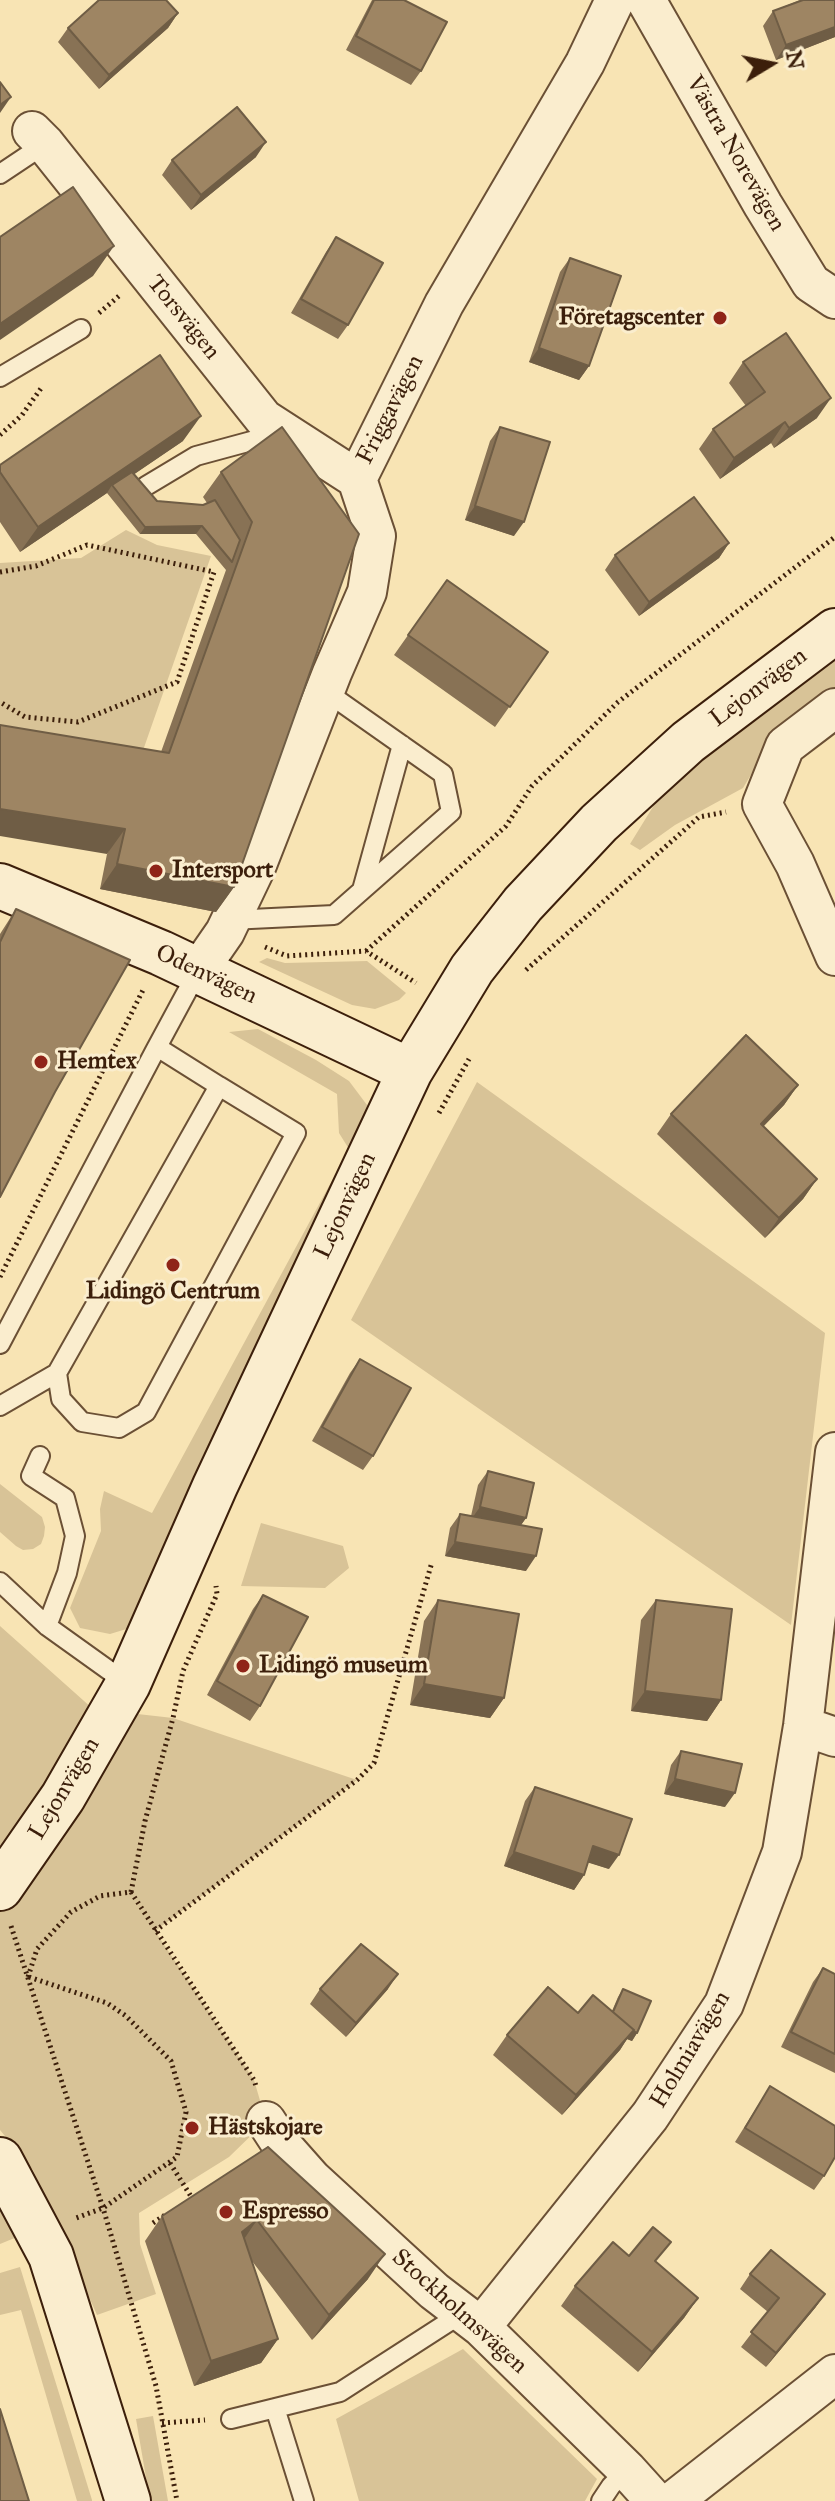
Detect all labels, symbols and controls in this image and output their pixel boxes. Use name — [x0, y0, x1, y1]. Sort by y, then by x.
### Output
north arrow — [731, 24, 811, 104]
text: N — [780, 48, 810, 71]
street label: Västra Norevägen — [679, 71, 791, 237]
street label: Torsvägen — [140, 270, 226, 366]
place label: Företagscenter — [558, 304, 704, 332]
marker: Företagscenter — [711, 309, 729, 327]
street label: Friggavägen — [351, 351, 431, 469]
street label: Lejonvägen — [705, 642, 813, 734]
place label: Intersport — [172, 857, 273, 885]
marker: Intersport — [147, 862, 165, 880]
street label: Odenvägen — [151, 939, 261, 1011]
place label: Hemtex — [57, 1048, 137, 1076]
marker: Hemtex — [32, 1053, 50, 1071]
street label: Lejonvägen — [309, 1148, 383, 1264]
marker: Lidingö Centrum — [164, 1256, 182, 1274]
place label: Lidingö Centrum — [86, 1278, 260, 1306]
place label: Lidingö museum — [259, 1652, 428, 1680]
marker: Lidingö museum — [234, 1657, 252, 1675]
street label: Lejonvägen — [23, 1733, 107, 1845]
street label: Holmiavägen — [645, 1986, 737, 2114]
place label: Hästskojare — [208, 2114, 323, 2142]
marker: Hästskojare — [183, 2119, 201, 2137]
place label: Espresso — [242, 2198, 328, 2226]
marker: Espresso — [217, 2203, 235, 2221]
street label: Stockholmsvägen — [385, 2244, 533, 2380]

